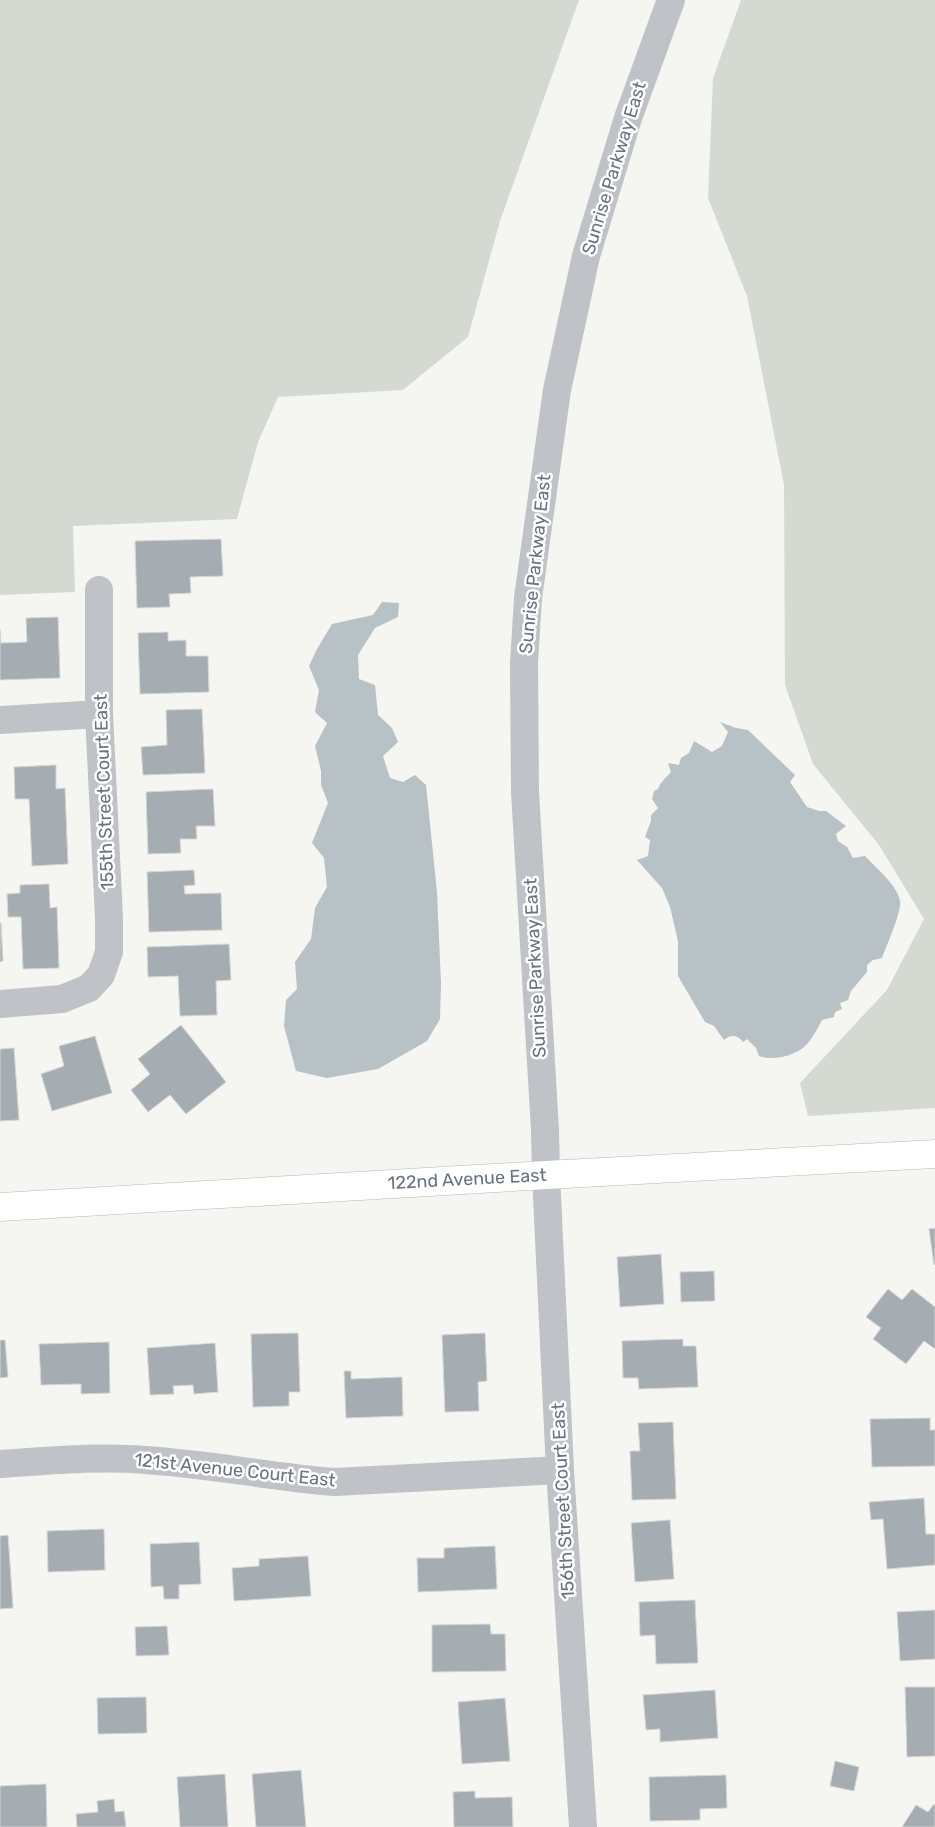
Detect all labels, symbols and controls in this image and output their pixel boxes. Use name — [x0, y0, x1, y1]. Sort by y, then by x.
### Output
street label: Sunrise Parkway East — [577, 79, 651, 257]
street label: Sunrise Parkway East — [515, 473, 555, 655]
street label: 155th Street Court East — [90, 693, 118, 891]
street label: Sunrise Parkway East — [519, 878, 551, 1058]
street label: 122nd Avenue East — [387, 1164, 547, 1194]
street label: 156th Street Court East — [547, 1402, 579, 1600]
street label: 121st Avenue Court East — [133, 1448, 337, 1492]

